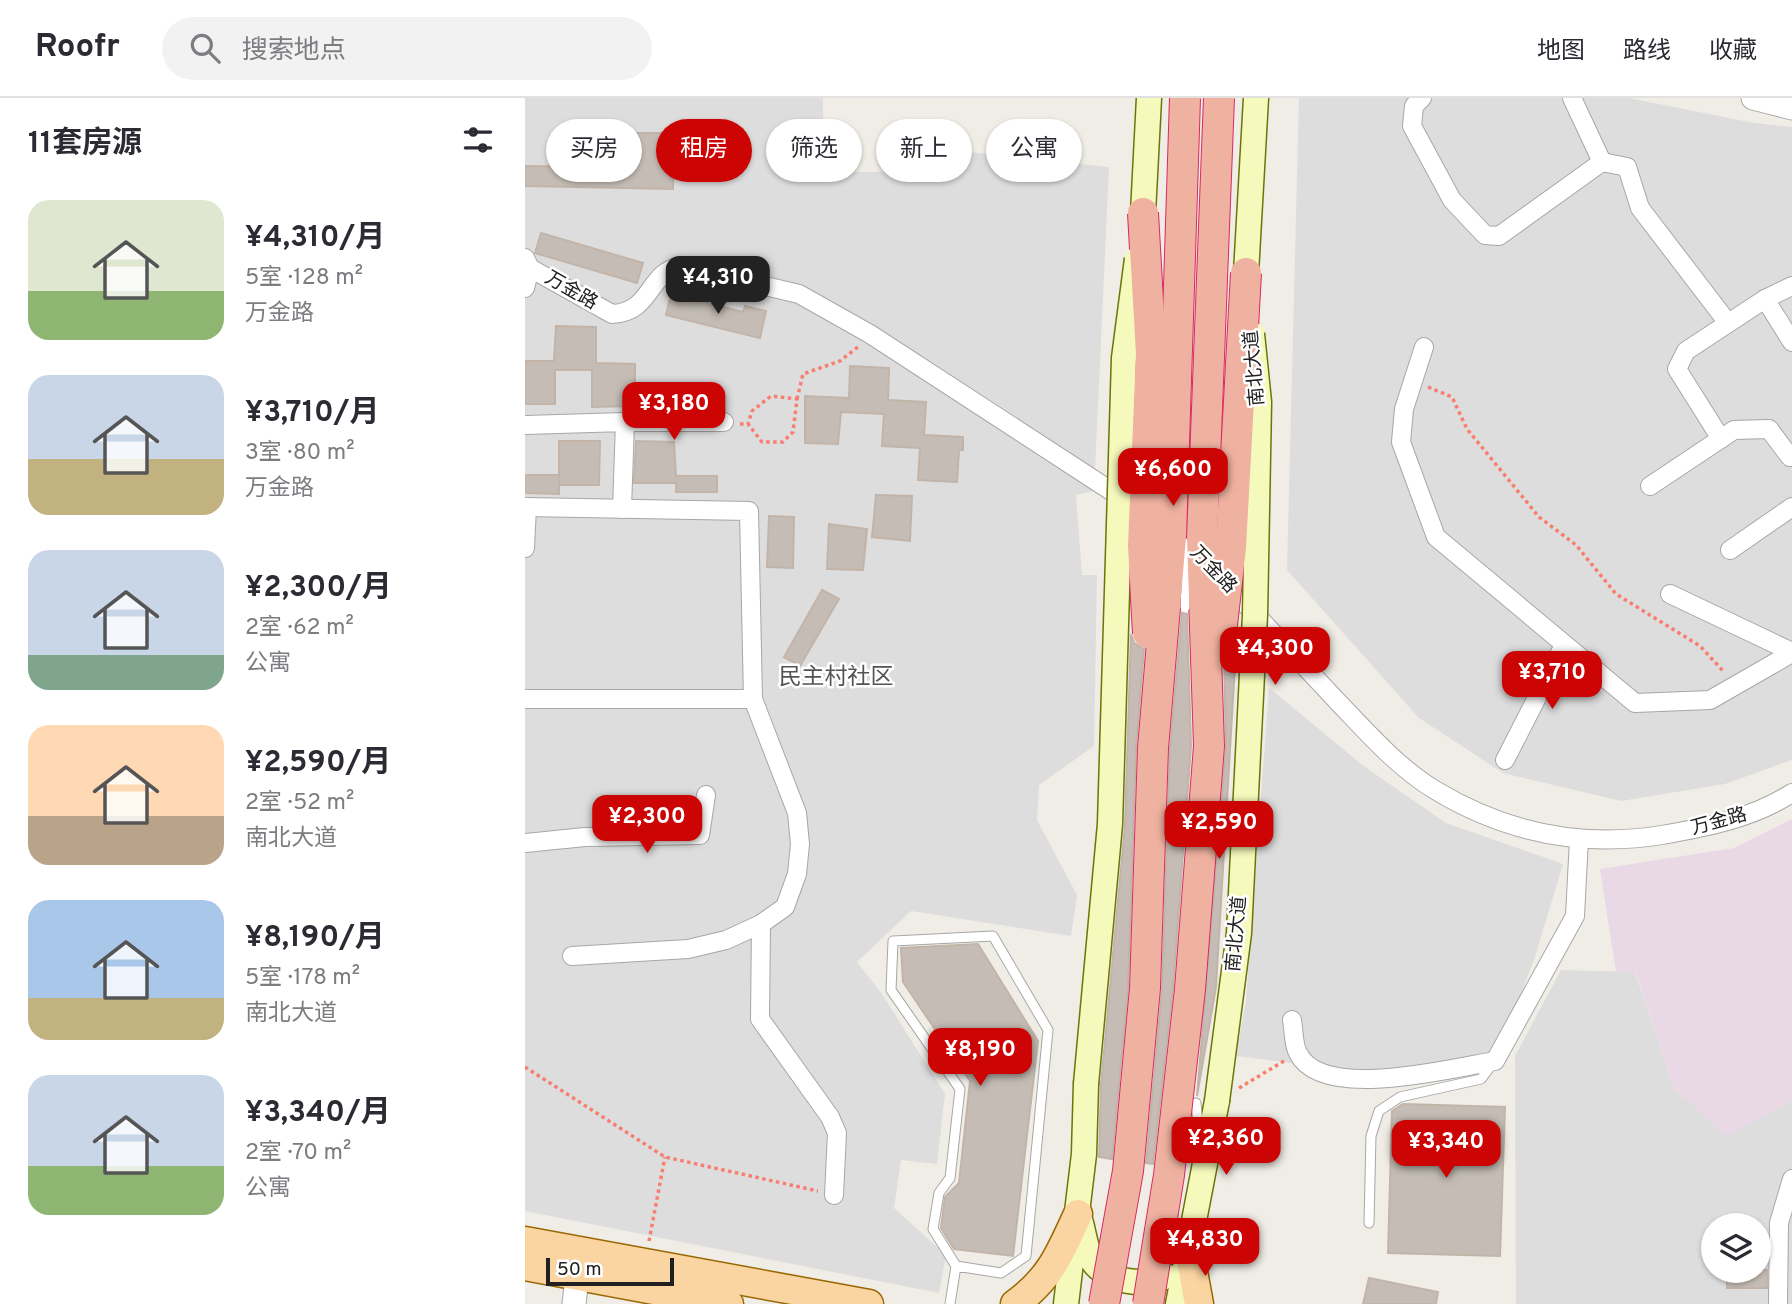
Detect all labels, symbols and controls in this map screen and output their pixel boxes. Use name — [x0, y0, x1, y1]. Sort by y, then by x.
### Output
search box — [162, 17, 652, 80]
text: Roofr — [35, 27, 120, 69]
icon: search — [186, 29, 224, 67]
text: 搜索地点 — [242, 35, 346, 68]
text: 地图 — [1537, 37, 1585, 67]
text: 路线 — [1623, 37, 1671, 67]
text: 收藏 — [1709, 37, 1757, 67]
chip: 买房 — [546, 119, 642, 182]
chip: 租房 — [656, 119, 752, 182]
chip: 筛选 — [766, 119, 862, 182]
chip: 新上 — [876, 119, 972, 182]
chip: 公寓 — [986, 119, 1082, 182]
icon: filters — [459, 121, 497, 159]
text: 11套房源 — [28, 126, 142, 163]
text: ¥4,310/月 — [245, 220, 385, 257]
icon: home — [84, 228, 168, 312]
pin: ¥4,310 — [661, 256, 775, 316]
text: 5室 · 128 m² — [245, 264, 363, 293]
text: ¥4,310 — [682, 264, 754, 293]
street label: 万金路 — [540, 266, 602, 316]
text: 万金路 — [245, 300, 314, 329]
street label: 南北大道 — [1240, 329, 1270, 407]
pin: ¥3,180 — [617, 382, 731, 442]
text: ¥3,180 — [638, 390, 710, 419]
text: ¥3,710/月 — [245, 395, 379, 432]
icon: home — [84, 403, 168, 487]
text: 3室 · 80 m² — [245, 439, 354, 468]
pin: ¥6,600 — [1116, 448, 1230, 508]
text: ¥6,600 — [1134, 456, 1212, 485]
text: 万金路 — [245, 475, 314, 504]
street label: 万金路 — [1185, 541, 1241, 599]
text: ¥2,300/月 — [245, 570, 392, 607]
icon: home — [84, 578, 168, 662]
text: 2室 · 62 m² — [245, 614, 354, 643]
pin: ¥4,300 — [1218, 628, 1332, 687]
text: ¥4,300 — [1236, 635, 1314, 664]
text: 公寓 — [245, 650, 291, 679]
pin: ¥3,710 — [1495, 652, 1609, 711]
text: ¥3,710 — [1518, 659, 1586, 688]
district label: 民主村社区 — [779, 664, 894, 693]
text: ¥2,590/月 — [245, 745, 391, 782]
icon: home — [84, 753, 168, 837]
text: 2室 · 52 m² — [245, 789, 354, 818]
pin: ¥2,300 — [590, 796, 704, 855]
pin: ¥2,590 — [1162, 802, 1276, 861]
text: ¥2,300 — [608, 803, 686, 832]
street label: 万金路 — [1688, 803, 1750, 841]
text: ¥2,590 — [1180, 809, 1258, 838]
text: 南北大道 — [245, 825, 337, 854]
street label: 南北大道 — [1222, 895, 1252, 973]
text: ¥8,190/月 — [245, 920, 385, 957]
icon: home — [84, 928, 168, 1012]
text: 5室 · 178 m² — [245, 964, 360, 993]
text: 南北大道 — [245, 1000, 337, 1029]
pin: ¥8,190 — [923, 1028, 1037, 1088]
text: ¥8,190 — [944, 1036, 1016, 1065]
text: ¥3,340/月 — [245, 1095, 391, 1132]
icon: home — [84, 1103, 168, 1187]
pin: ¥2,360 — [1169, 1118, 1283, 1177]
pin: ¥3,340 — [1389, 1121, 1503, 1180]
text: ¥2,360 — [1188, 1125, 1264, 1154]
text: ¥3,340 — [1408, 1128, 1484, 1157]
text: 2室 · 70 m² — [245, 1139, 351, 1168]
text: 公寓 — [245, 1175, 291, 1204]
map controls — [1701, 1213, 1771, 1283]
button: layers — [1701, 1213, 1771, 1283]
pin: ¥4,830 — [1148, 1218, 1262, 1278]
text: ¥4,830 — [1166, 1226, 1244, 1255]
scale bar — [546, 1255, 674, 1287]
text: 50 m — [557, 1258, 602, 1282]

